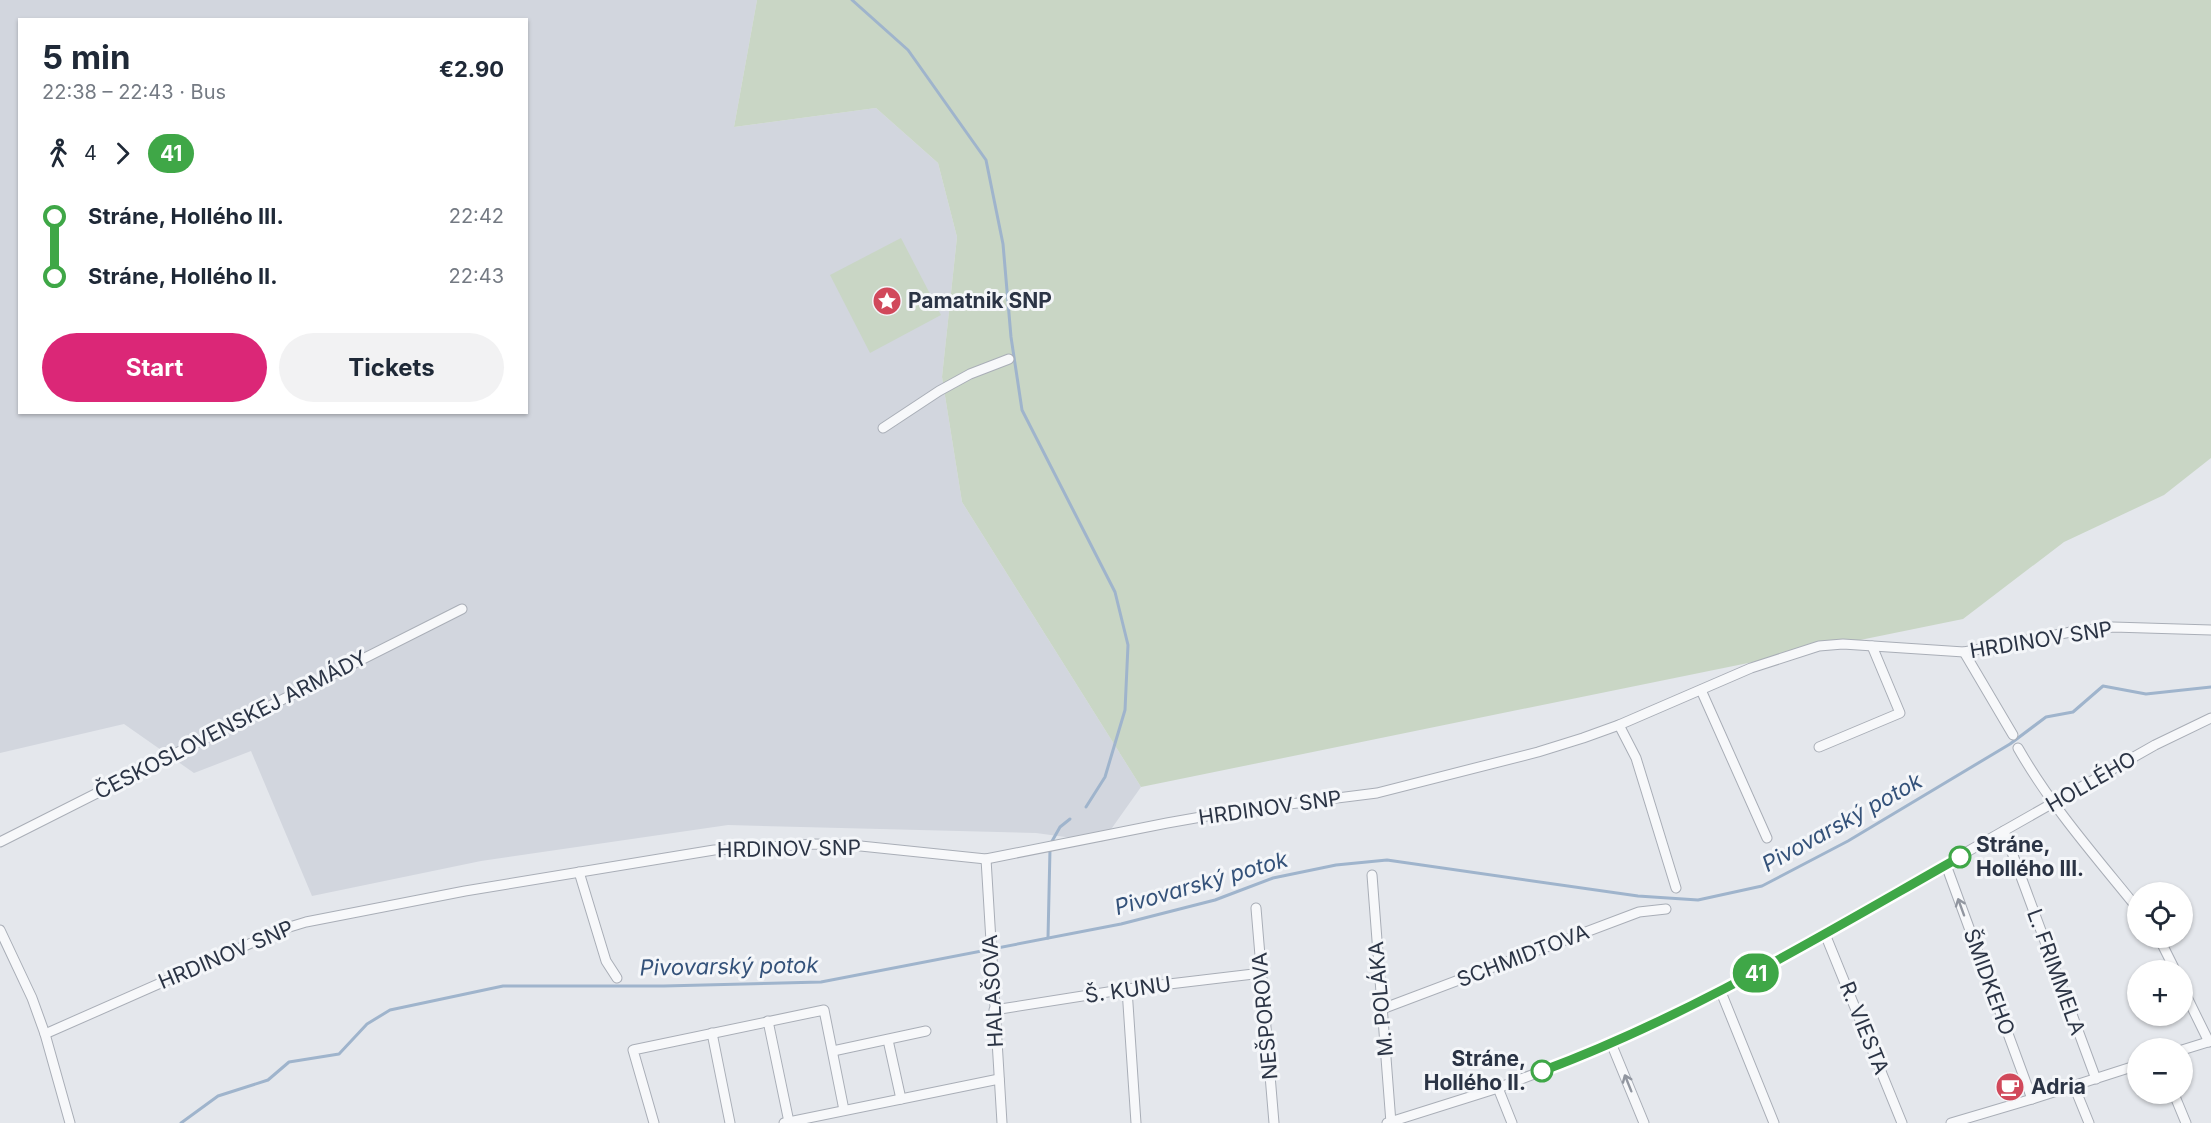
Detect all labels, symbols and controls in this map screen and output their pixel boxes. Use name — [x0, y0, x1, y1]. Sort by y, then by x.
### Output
text: 5 min — [42, 37, 131, 77]
text: €2.90 — [439, 56, 504, 82]
text: 22:38 – 22:43 · Bus — [42, 80, 226, 104]
icon: walk — [42, 137, 75, 170]
icon: forward — [106, 137, 139, 170]
text: 4 — [84, 141, 97, 165]
text: 41 — [160, 141, 182, 166]
text: Stráne, Hollého III. — [88, 203, 284, 229]
text: 22:42 — [449, 204, 504, 228]
text: Stráne, Hollého II. — [88, 263, 278, 289]
text: 22:43 — [449, 264, 504, 288]
place icon: Pamatnik SNP — [871, 285, 903, 317]
place label: Pamatnik SNP — [908, 288, 1052, 313]
button: Start — [42, 333, 267, 402]
button: Tickets — [279, 333, 504, 402]
street label: HRDINOV SNP — [1968, 616, 2114, 663]
street label: ČESKOSLOVENSKEJ ARMÁDY — [90, 644, 371, 804]
street label: HOLLÉHO — [2041, 745, 2140, 817]
water label: Pivovarský potok — [1757, 767, 1927, 877]
street label: HRDINOV SNP — [1197, 785, 1343, 830]
place label: Stráne, Hollého III. — [1976, 832, 2084, 881]
street label: HRDINOV SNP — [717, 835, 861, 862]
water label: Pivovarský potok — [1111, 846, 1292, 920]
marker: Stráne, Hollého III. — [1949, 846, 1971, 868]
map controls — [2127, 882, 2193, 1104]
button: locate — [2127, 882, 2193, 948]
one-way arrow — [1955, 898, 1966, 916]
street label: L. FRIMMELA — [2022, 905, 2091, 1038]
street label: HRDINOV SNP — [155, 915, 297, 994]
street label: SCHMIDTOVA — [1453, 919, 1592, 992]
street label: ŠMIDKEHO — [1959, 925, 2020, 1039]
street label: HALAŠOVA — [977, 934, 1008, 1048]
street label: M. POLÁKA — [1362, 940, 1398, 1058]
water label: Pivovarský potok — [639, 951, 820, 981]
street label: NEŠPOROVA — [1246, 951, 1283, 1081]
line badge: 41 — [1729, 954, 1783, 992]
button: + — [2127, 960, 2193, 1026]
text: 41 — [1745, 961, 1767, 986]
street label: Š. KUNU — [1083, 971, 1173, 1008]
street label: R. VIESTA — [1835, 978, 1894, 1078]
button: − — [2127, 1038, 2193, 1104]
place label: Stráne, Hollého II. — [1424, 1046, 1526, 1095]
marker: Stráne, Hollého II. — [1531, 1060, 1553, 1082]
cafe icon: Adria — [1994, 1071, 2026, 1103]
one-way arrow — [1622, 1074, 1633, 1093]
place label: Adria — [2031, 1074, 2086, 1099]

